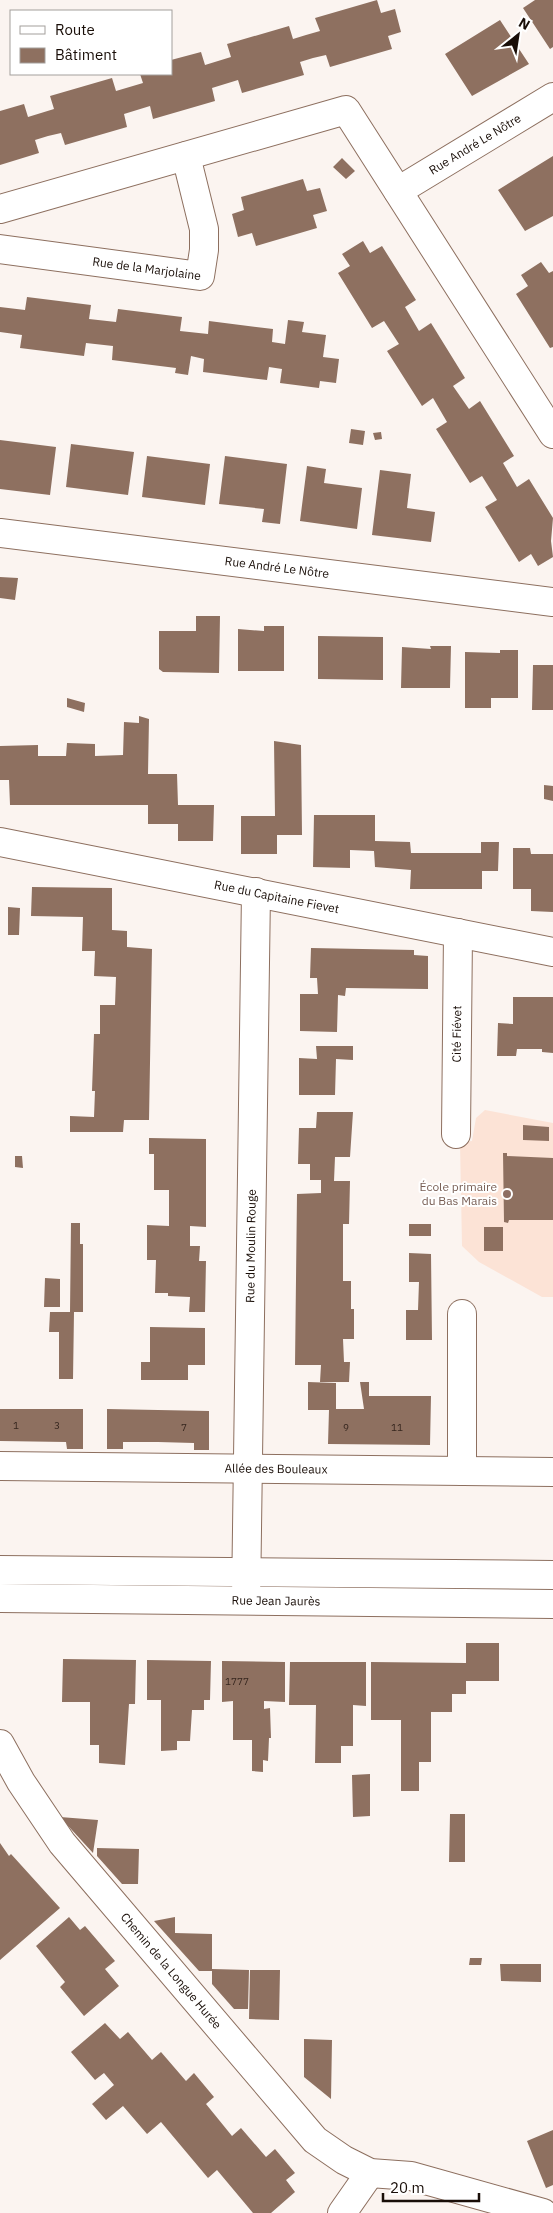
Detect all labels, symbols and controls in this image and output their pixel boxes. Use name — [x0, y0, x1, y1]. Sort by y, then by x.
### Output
legend — [10, 10, 172, 75]
north arrow — [493, 10, 543, 60]
text: N — [516, 13, 533, 34]
text: Route — [55, 20, 95, 39]
text: Bâtiment — [55, 45, 117, 64]
street label: Rue André Le Nôtre — [426, 110, 524, 178]
street label: Rue de la Marjolaine — [92, 254, 202, 283]
street label: Rue André Le Nôtre — [224, 553, 330, 581]
street label: Rue du Capitaine Fievet — [213, 877, 341, 916]
street label: Cité Fiévet — [449, 1005, 464, 1063]
place label: École primaire du Bas Marais — [420, 1179, 497, 1208]
marker: École primaire du Bas Marais — [501, 1188, 513, 1200]
street label: Rue du Moulin Rouge — [242, 1189, 259, 1303]
house number: 1 — [13, 1419, 19, 1432]
house number: 3 — [54, 1419, 60, 1432]
house number: 7 — [181, 1421, 187, 1434]
house number: 9 — [343, 1421, 349, 1434]
house number: 11 — [391, 1421, 403, 1434]
street label: Allée des Bouleaux — [224, 1460, 328, 1477]
street label: Rue Jean Jaurès — [231, 1593, 321, 1608]
house number: 1777 — [225, 1675, 249, 1688]
street label: Chemin de la Longue Hurée — [118, 1909, 225, 2032]
scale bar — [383, 2170, 479, 2202]
text: 20 m — [390, 2178, 425, 2197]

